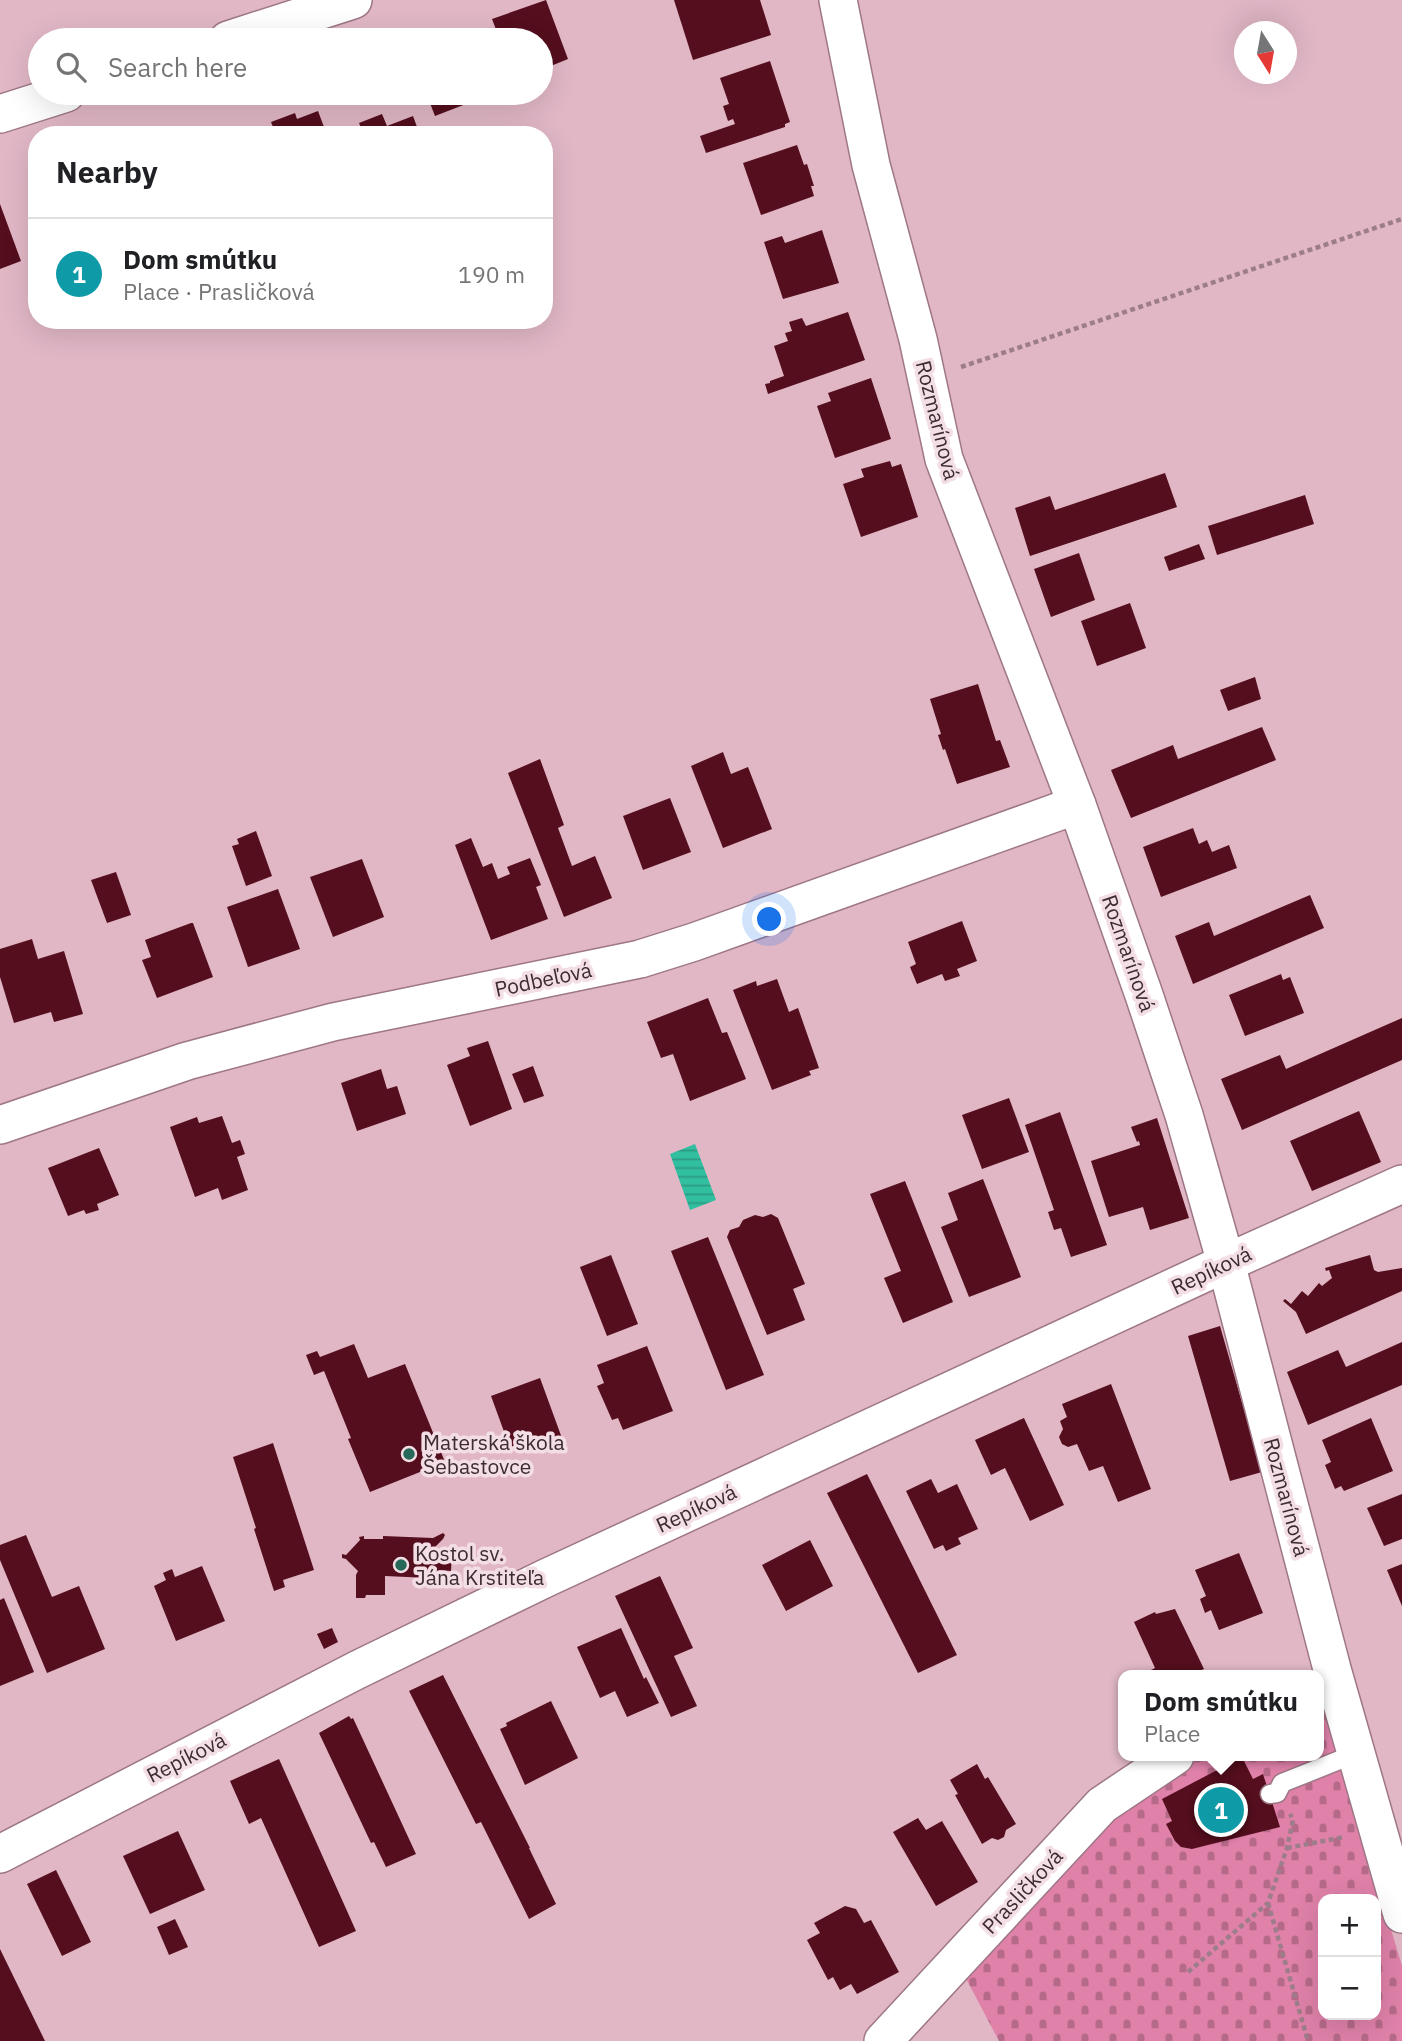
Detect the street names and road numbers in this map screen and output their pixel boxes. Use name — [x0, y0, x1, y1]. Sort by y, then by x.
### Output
street label: Rozmarínová — [910, 357, 966, 483]
street label: Rozmarínová — [1096, 891, 1162, 1015]
street label: Podbeľová — [492, 955, 594, 1003]
street label: Repíková — [1166, 1239, 1256, 1301]
street label: Rozmarínová — [1258, 1435, 1316, 1559]
street label: Repíková — [651, 1477, 741, 1539]
street label: Repíková — [141, 1725, 231, 1789]
street label: Prasličková — [975, 1842, 1069, 1940]

